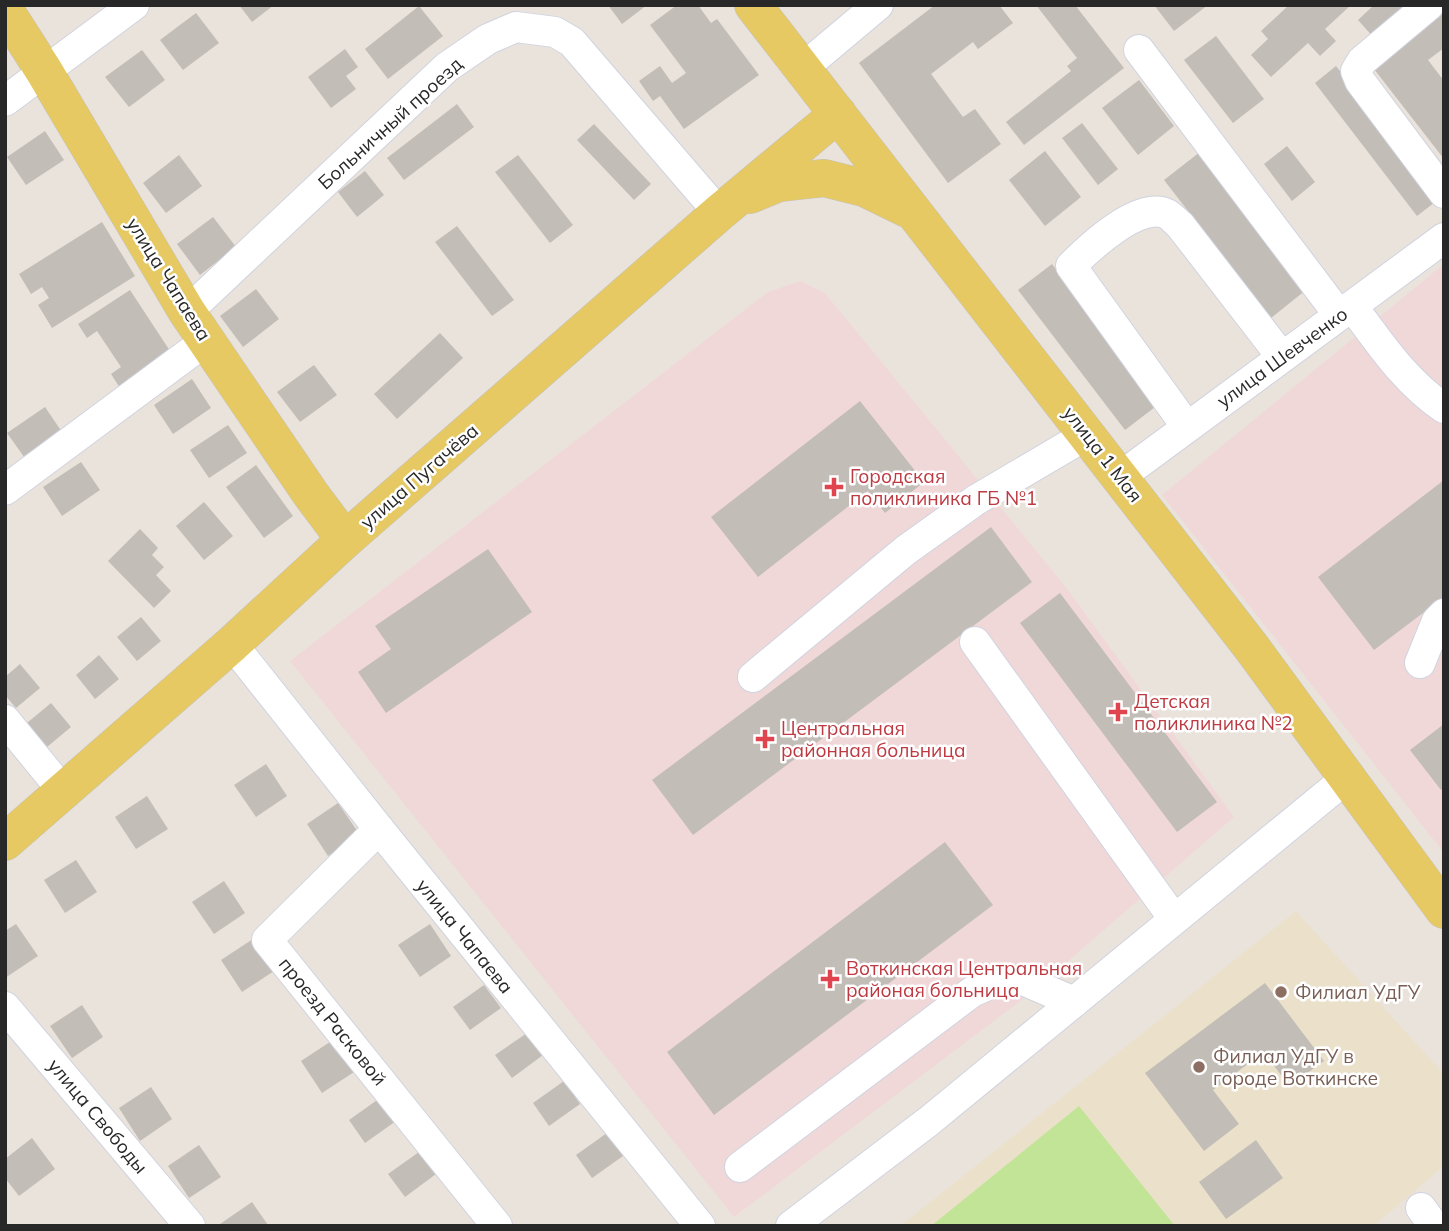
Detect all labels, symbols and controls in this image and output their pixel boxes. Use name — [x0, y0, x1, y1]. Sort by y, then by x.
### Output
street label: Больничный проезд — [313, 51, 468, 194]
street label: улица Чапаева — [122, 213, 216, 345]
street label: улица Шевченко — [1212, 301, 1352, 413]
street label: улица 1 Мая — [1058, 401, 1148, 507]
street label: улица Пугачёва — [355, 418, 483, 534]
place label: Городская поликлиника ГБ №1 — [850, 464, 1037, 510]
marker: Городская поликлиника ГБ №1 — [824, 477, 844, 497]
place label: Детская поликлиника №2 — [1134, 689, 1293, 735]
marker: Детская поликлиника №2 — [1108, 702, 1128, 722]
place label: Центральная районная больница — [781, 716, 966, 762]
marker: Центральная районная больница — [755, 729, 775, 749]
street label: улица Чапаева — [411, 874, 519, 998]
street label: проезд Расковой — [274, 952, 392, 1090]
place label: Воткинская Центральная районая больница — [846, 956, 1082, 1002]
marker: Воткинская Центральная районая больница — [820, 969, 840, 989]
place label: Филиал УдГУ — [1295, 980, 1421, 1004]
marker: Филиал УдГУ — [1273, 984, 1289, 1000]
place label: Филиал УдГУ в городе Воткинске — [1213, 1044, 1378, 1090]
street label: улица Свободы — [43, 1054, 153, 1178]
marker: Филиал УдГУ в городе Воткинске — [1191, 1059, 1207, 1075]

